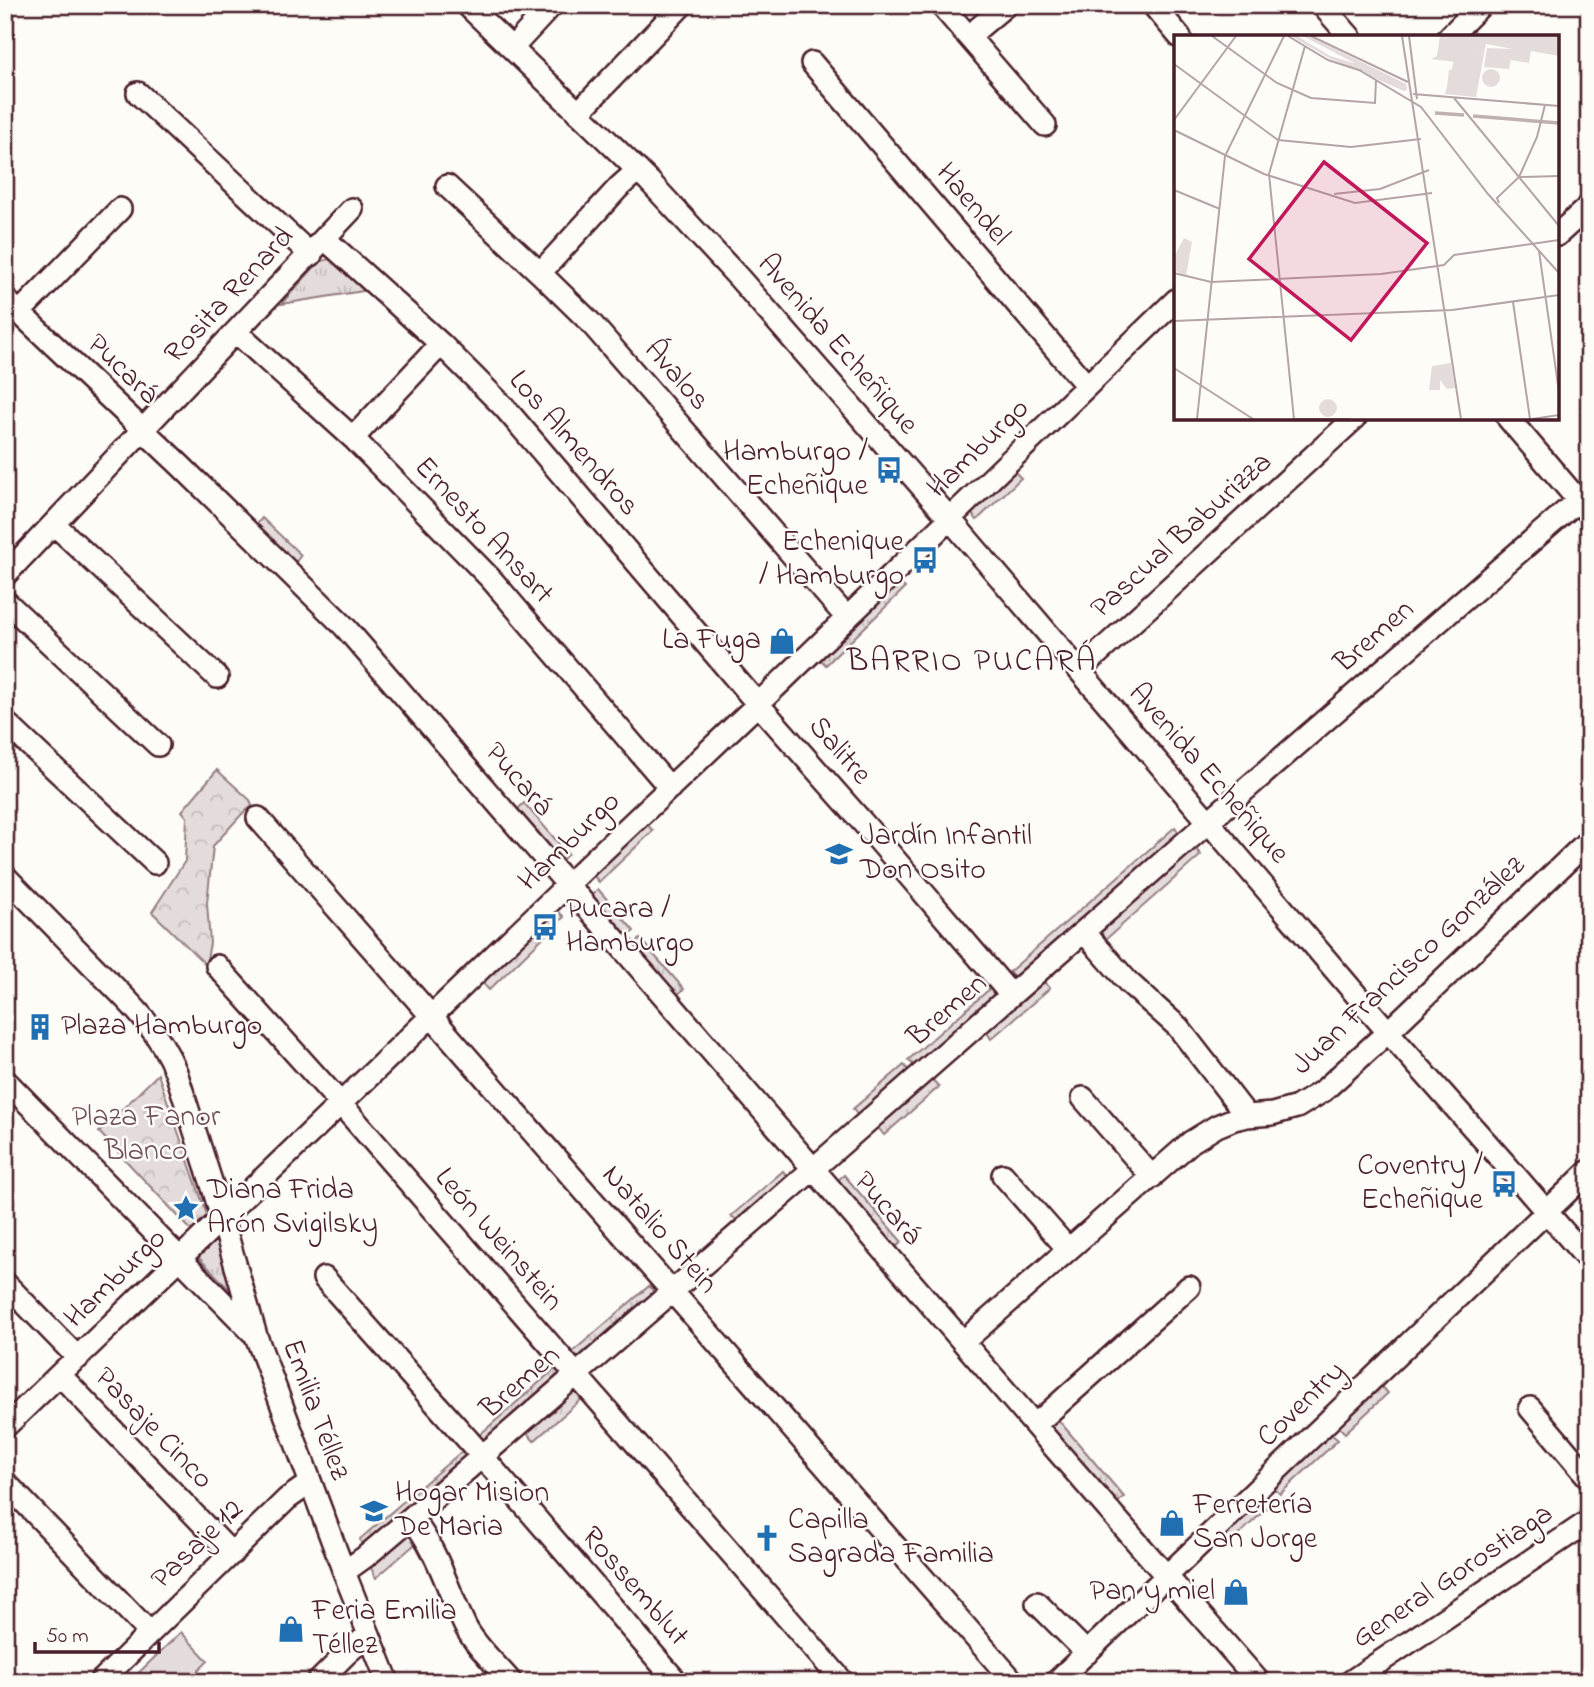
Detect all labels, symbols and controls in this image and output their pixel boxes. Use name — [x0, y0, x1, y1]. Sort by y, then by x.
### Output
inset map — [1174, 35, 1559, 420]
street label: Haendel — [924, 154, 1020, 256]
street label: Rosita Renard — [155, 217, 305, 375]
street label: Avenida Echeñique — [746, 245, 929, 446]
street label: Pucará — [76, 324, 168, 416]
street label: Ávalos — [632, 331, 720, 421]
street label: Los Almendros — [497, 361, 649, 527]
street label: Hamburgo — [918, 389, 1040, 509]
place label: Hamburgo / Echeñique — [723, 431, 869, 509]
street label: Pascual Baburizza — [1081, 442, 1283, 630]
street label: Ernesto Ansart — [403, 447, 563, 615]
bus stop icon: Hamburgo / Echeñique — [874, 455, 904, 485]
place label: Echenique / Hamburgo — [759, 521, 905, 599]
bus stop icon: Echenique / Hamburgo — [910, 545, 940, 575]
street label: Bremen — [1324, 589, 1425, 685]
place label: La Fuga — [662, 619, 761, 663]
shop icon: La Fuga — [767, 626, 797, 656]
district label: BARRIO PUCARÁ — [846, 639, 1097, 686]
street label: Avenida Echeñique — [1117, 674, 1300, 875]
street label: Salitre — [797, 707, 882, 796]
street label: Pucará — [473, 733, 563, 827]
street label: Hamburgo — [509, 782, 631, 902]
place label: Jardín Infantil Don Osito — [859, 815, 1032, 893]
school or university icon: Jardín Infantil Don Osito — [824, 839, 854, 869]
street label: Juan Francisco González — [1282, 845, 1536, 1086]
place label: Pucara / Hamburgo — [566, 888, 694, 966]
bus stop icon: Pucara / Hamburgo — [530, 912, 560, 942]
street label: Bremen — [897, 963, 998, 1059]
place label: Plaza Hamburgo — [61, 1005, 262, 1049]
building icon: Plaza Hamburgo — [25, 1012, 55, 1042]
park label: Plaza Fanor Blanco — [72, 1096, 221, 1174]
place label: Coventry / Echeñique — [1357, 1145, 1484, 1223]
street label: Natalio Stein — [590, 1155, 728, 1305]
street label: León Weinstein — [423, 1158, 573, 1322]
street label: Pucará — [842, 1162, 932, 1256]
place label: Diana Frida Arón Svigilsky — [206, 1169, 378, 1247]
bus stop icon: Coventry / Echeñique — [1489, 1169, 1519, 1199]
place icon: Diana Frida Arón Svigilsky — [171, 1193, 201, 1223]
street label: Hamburgo — [55, 1219, 177, 1339]
street label: Emilia Téllez — [269, 1334, 361, 1487]
street label: Bremen — [470, 1335, 571, 1431]
street label: Coventry — [1248, 1351, 1356, 1459]
street label: Pasaje Cinco — [83, 1358, 223, 1500]
place label: Hogar Mision De Maria — [394, 1472, 549, 1550]
place label: Ferretería San Jorge — [1192, 1484, 1318, 1562]
street label: Pasaje 12 — [141, 1489, 255, 1601]
street label: General Gorostiaga — [1343, 1493, 1563, 1661]
school or university icon: Hogar Mision De Maria — [359, 1496, 389, 1526]
place label: Capilla Sagrada Familia — [788, 1499, 994, 1577]
shop icon: Ferretería San Jorge — [1157, 1508, 1187, 1538]
street label: Rossemblut — [569, 1517, 699, 1657]
church icon: Capilla Sagrada Familia — [752, 1523, 782, 1553]
place label: Pan y miel — [1090, 1570, 1215, 1614]
shop icon: Pan y miel — [1221, 1577, 1251, 1607]
place label: Feria Emilia Téllez — [311, 1590, 457, 1668]
scale bar — [35, 1610, 159, 1654]
shop icon: Feria Emilia Téllez — [276, 1614, 306, 1644]
text: 50 m — [46, 1622, 89, 1652]

